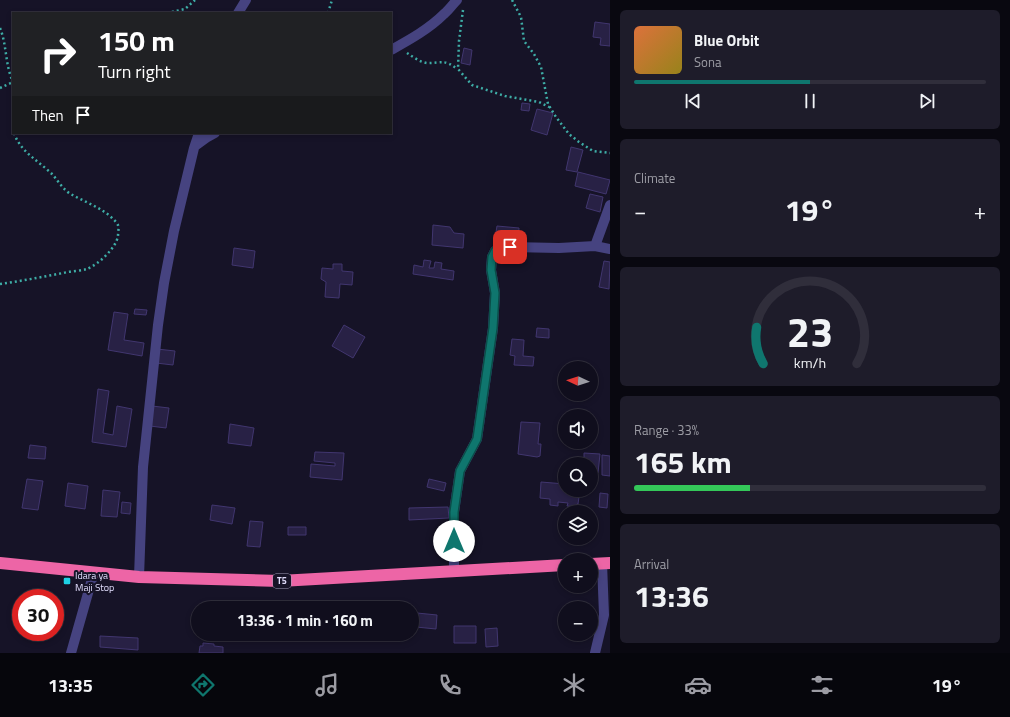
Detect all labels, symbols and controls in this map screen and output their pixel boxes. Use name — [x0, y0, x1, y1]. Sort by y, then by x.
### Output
text: 150 m — [98, 19, 175, 62]
icon: right — [32, 28, 84, 80]
text: Blue Orbit — [694, 29, 759, 52]
text: Sona — [694, 52, 721, 72]
text: Turn right — [98, 58, 171, 85]
icon: previous — [682, 90, 704, 112]
icon: pause — [799, 90, 821, 112]
icon: next — [916, 90, 938, 112]
text: Then — [32, 104, 64, 127]
icon: arrive — [72, 104, 94, 126]
text: Climate — [634, 168, 675, 188]
text: 19° — [785, 187, 835, 233]
text: − — [634, 194, 646, 228]
text: + — [974, 194, 986, 228]
pin — [493, 230, 527, 264]
icon: arrive — [499, 236, 521, 258]
text: 23 — [787, 300, 833, 363]
text: km/h — [794, 352, 826, 374]
north arrow — [558, 361, 598, 401]
map controls — [558, 361, 598, 641]
button: sound — [558, 409, 598, 449]
text: Range · 33% — [634, 420, 699, 440]
text: 165 km — [634, 439, 732, 485]
button: search — [558, 457, 598, 497]
button: layers — [558, 505, 598, 545]
position arrow — [433, 520, 475, 562]
button: + — [558, 553, 598, 593]
text: Arrival — [634, 554, 669, 574]
place label: Idara ya Maji Stop — [75, 568, 114, 595]
text: 13:36 — [634, 573, 709, 619]
road number: T5 — [273, 574, 291, 588]
marker: Idara ya Maji Stop — [62, 576, 72, 586]
speed limit sign: 30 — [12, 589, 64, 641]
button: − — [558, 601, 598, 641]
text: 13:36 · 1 min · 160 m — [237, 609, 373, 632]
icon: directions — [189, 671, 217, 699]
icon: music — [313, 671, 341, 699]
icon: phone — [436, 671, 464, 699]
icon: climate — [560, 671, 588, 699]
icon: car — [684, 671, 712, 699]
icon: filters — [808, 671, 836, 699]
text: 13:35 — [48, 672, 93, 699]
text: 19° — [932, 672, 962, 699]

